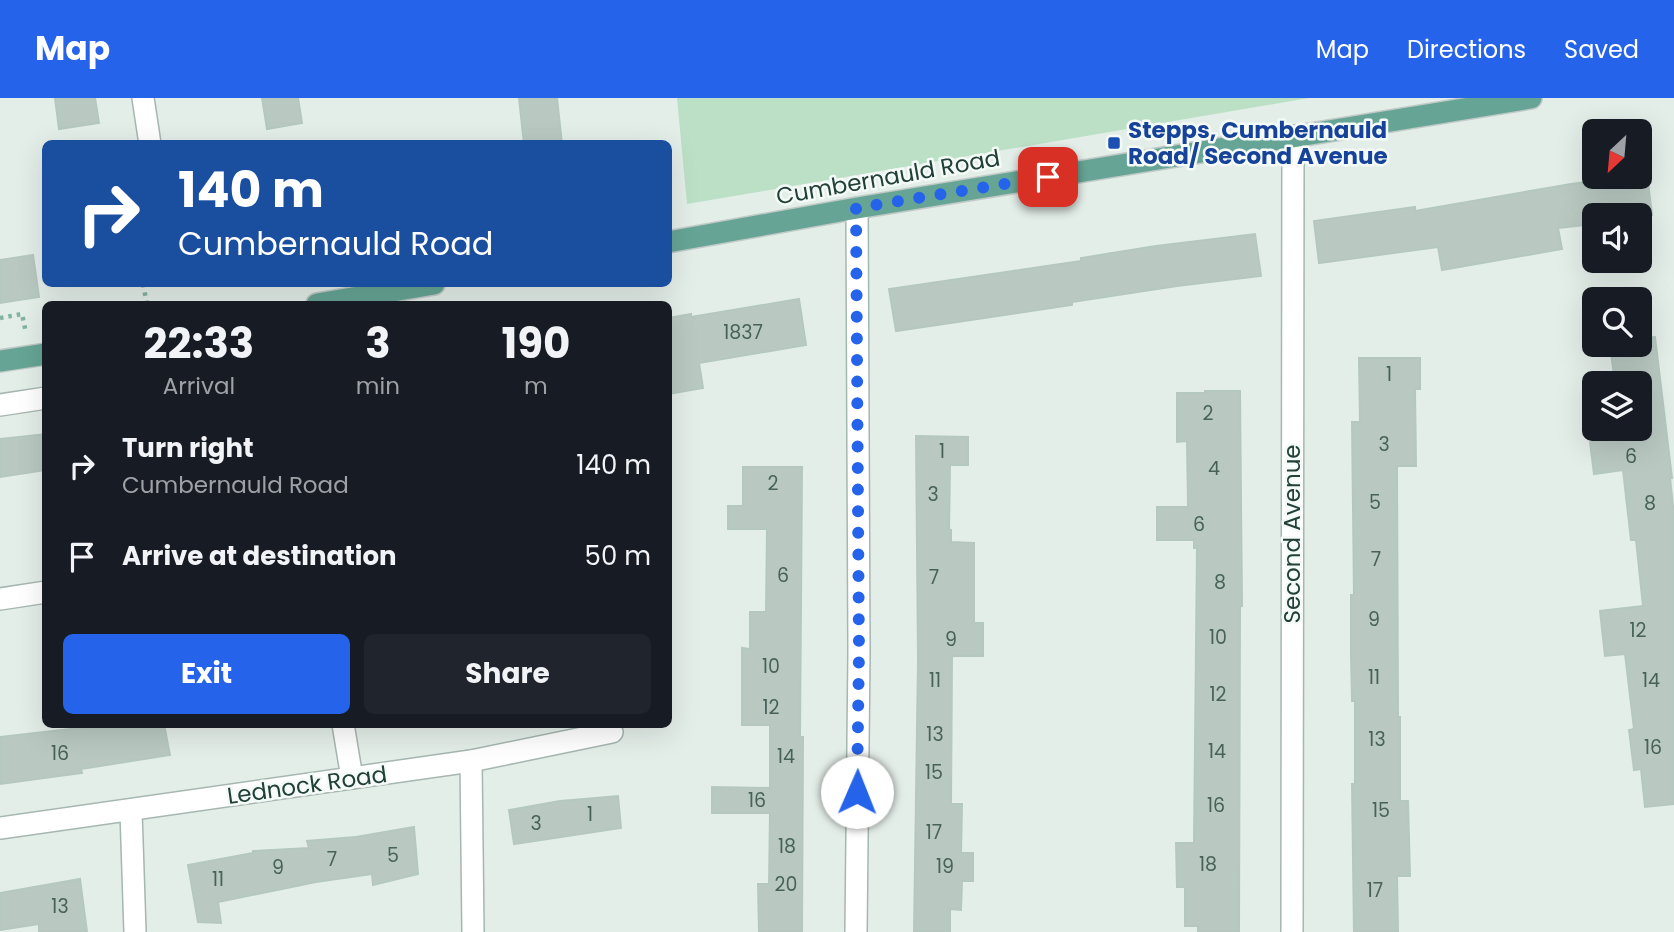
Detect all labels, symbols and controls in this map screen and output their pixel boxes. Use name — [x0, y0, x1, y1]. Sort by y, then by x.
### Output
text: Map — [35, 25, 110, 72]
text: Map — [1316, 33, 1369, 66]
text: Directions — [1407, 33, 1526, 66]
text: Saved — [1564, 33, 1639, 66]
place label: Stepps, Cumbernauld Road/ Second Avenue — [1128, 114, 1388, 172]
north arrow — [1582, 119, 1652, 189]
map controls — [1582, 119, 1652, 441]
marker: Stepps, Cumbernauld Road/ Second Avenue — [1106, 135, 1122, 151]
street label: Cumbernauld Road — [774, 142, 1002, 212]
pin — [1018, 147, 1078, 207]
text: 140 m — [178, 156, 324, 224]
icon: arrive — [1029, 158, 1067, 196]
icon: right — [63, 168, 154, 259]
button: sound — [1582, 203, 1652, 273]
text: Cumbernauld Road — [178, 221, 493, 266]
button: search — [1582, 287, 1652, 357]
text: 22:33 — [144, 314, 254, 373]
text: 3 — [365, 314, 391, 373]
text: 190 — [501, 314, 570, 373]
house number: 1837 — [723, 319, 763, 346]
house number: 1 — [1386, 361, 1392, 388]
text: Arrival — [163, 370, 235, 402]
text: min — [356, 370, 400, 402]
text: m — [524, 370, 548, 402]
button: layers — [1582, 371, 1652, 441]
house number: 2 — [1203, 400, 1214, 427]
text: Turn right — [122, 430, 254, 466]
house number: 3 — [1378, 431, 1390, 458]
house number: 1 — [939, 438, 945, 465]
house number: 6 — [1625, 443, 1637, 470]
street label: Second Avenue — [1276, 444, 1308, 624]
icon: right — [63, 447, 101, 485]
text: 140 m — [576, 447, 651, 483]
house number: 4 — [1208, 455, 1220, 482]
text: Cumbernauld Road — [122, 469, 349, 501]
house number: 2 — [768, 470, 779, 497]
house number: 3 — [927, 481, 939, 508]
house number: 5 — [1369, 489, 1381, 516]
house number: 8 — [1644, 490, 1656, 517]
house number: 6 — [1193, 511, 1205, 538]
icon: arrive — [63, 538, 101, 576]
text: Arrive at destination — [122, 538, 397, 574]
text: 50 m — [585, 538, 651, 574]
house number: 7 — [1371, 546, 1381, 573]
house number: 6 — [777, 562, 789, 589]
house number: 7 — [929, 564, 939, 591]
house number: 8 — [1214, 569, 1226, 596]
house number: 9 — [1368, 606, 1380, 633]
house number: 12 — [1629, 617, 1647, 644]
house number: 10 — [1209, 624, 1227, 651]
house number: 9 — [945, 626, 957, 653]
button: Exit — [63, 634, 350, 714]
button: Share — [364, 634, 651, 714]
house number: 10 — [762, 653, 780, 680]
house number: 11 — [1368, 664, 1380, 691]
house number: 11 — [929, 667, 941, 694]
house number: 14 — [1642, 667, 1660, 694]
house number: 12 — [1209, 681, 1227, 708]
house number: 12 — [762, 694, 780, 721]
house number: 13 — [926, 721, 944, 748]
house number: 13 — [1368, 726, 1386, 753]
house number: 16 — [1644, 734, 1662, 761]
house number: 14 — [1208, 738, 1226, 765]
house number: 16 — [51, 740, 69, 767]
house number: 14 — [777, 743, 795, 770]
position arrow — [820, 755, 894, 829]
street label: Lednock Road — [225, 758, 389, 812]
house number: 15 — [925, 759, 943, 786]
house number: 16 — [748, 787, 766, 814]
house number: 16 — [1207, 792, 1225, 819]
house number: 15 — [1372, 797, 1390, 824]
house number: 1 — [587, 801, 593, 828]
house number: 3 — [530, 810, 542, 837]
house number: 17 — [926, 819, 942, 846]
house number: 18 — [778, 833, 796, 860]
house number: 5 — [387, 842, 399, 869]
house number: 7 — [327, 846, 337, 873]
house number: 18 — [1199, 851, 1217, 878]
house number: 19 — [936, 853, 954, 880]
house number: 9 — [272, 854, 284, 881]
house number: 11 — [212, 866, 224, 893]
house number: 20 — [775, 871, 797, 898]
house number: 17 — [1367, 877, 1383, 904]
house number: 13 — [51, 893, 69, 920]

